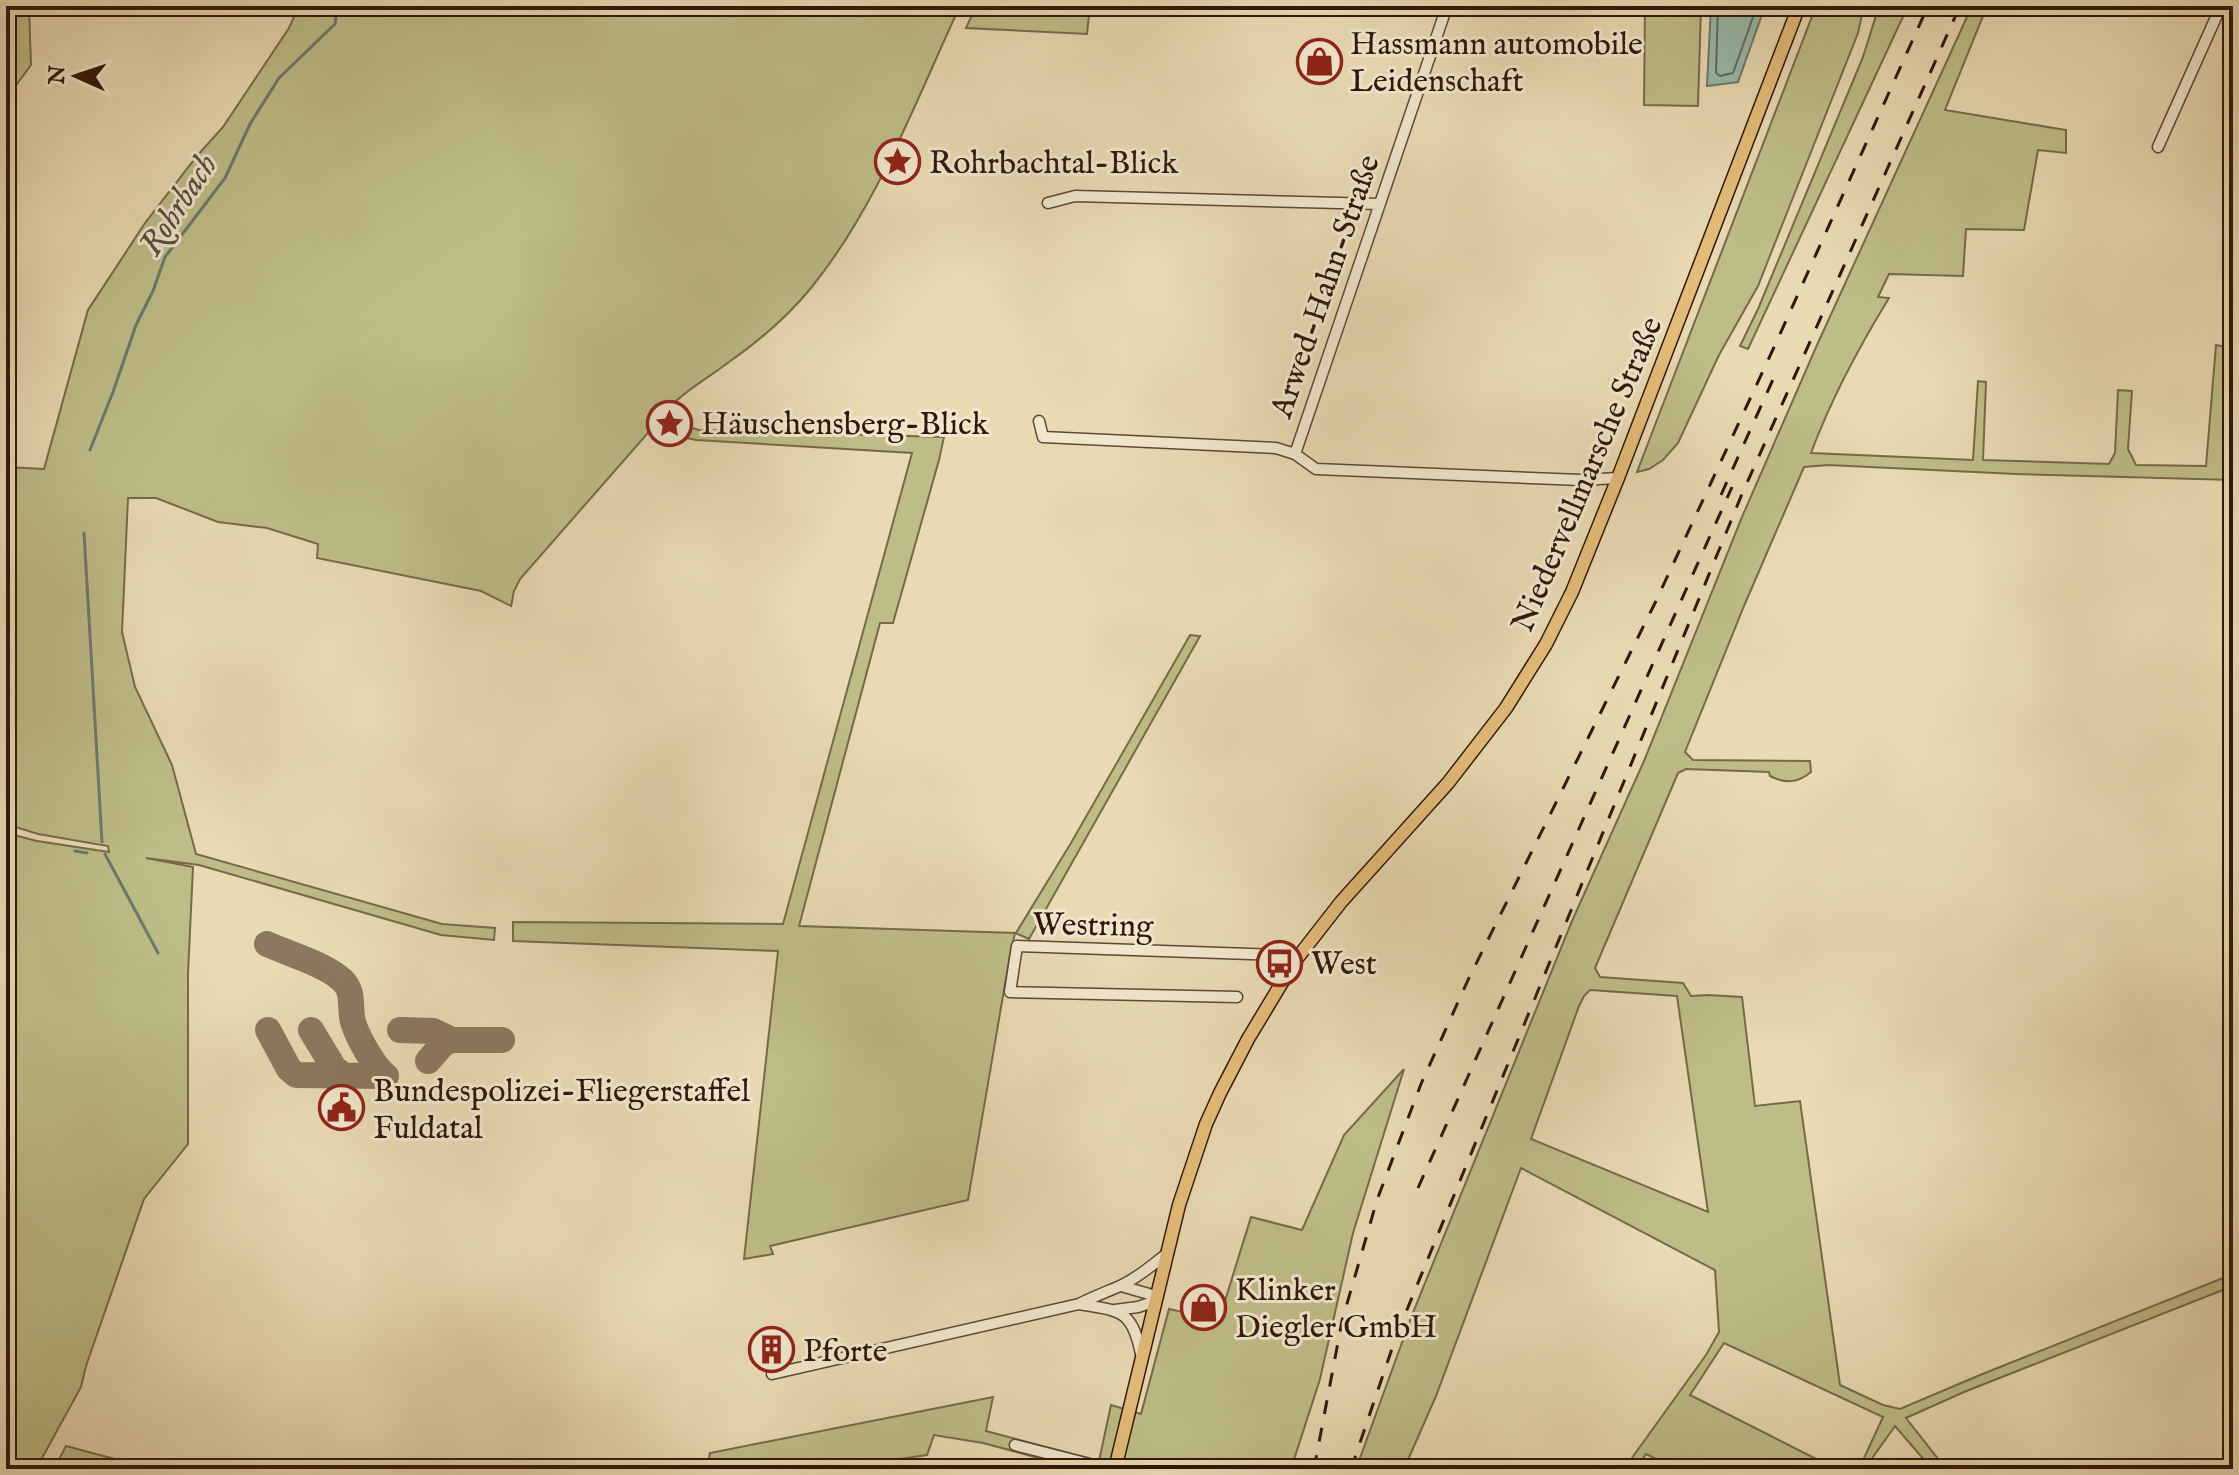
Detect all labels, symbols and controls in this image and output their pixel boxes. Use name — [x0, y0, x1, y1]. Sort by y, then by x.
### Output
place label: Hassmann automobile Leidenschaft — [1350, 25, 1643, 103]
north arrow — [36, 36, 116, 116]
shop icon: Hassmann automobile Leidenschaft — [1295, 37, 1343, 85]
text: N — [43, 65, 73, 86]
place icon: Rohrbachtal-Blick — [874, 138, 922, 186]
place label: Rohrbachtal-Blick — [929, 144, 1179, 185]
water label: Rohrbach — [130, 146, 228, 265]
street label: Arwed-Hahn-Straße — [1262, 150, 1391, 425]
street label: Niedervellmarsche Straße — [1503, 311, 1673, 639]
place icon: Häuschensberg-Blick — [646, 399, 694, 447]
place label: Häuschensberg-Blick — [701, 405, 990, 446]
street label: Westring — [1032, 905, 1154, 948]
bus stop icon: West — [1256, 939, 1304, 987]
place label: West — [1311, 945, 1377, 986]
place label: Bundespolizei-Fliegerstaffel Fuldatal — [373, 1072, 750, 1150]
public building icon: Bundespolizei-Fliegerstaffel Fuldatal — [318, 1084, 366, 1132]
place label: Klinker Diegler GmbH — [1235, 1271, 1437, 1349]
shop icon: Klinker Diegler GmbH — [1180, 1283, 1228, 1331]
building icon: Pforte — [748, 1326, 796, 1374]
place label: Pforte — [803, 1332, 888, 1373]

